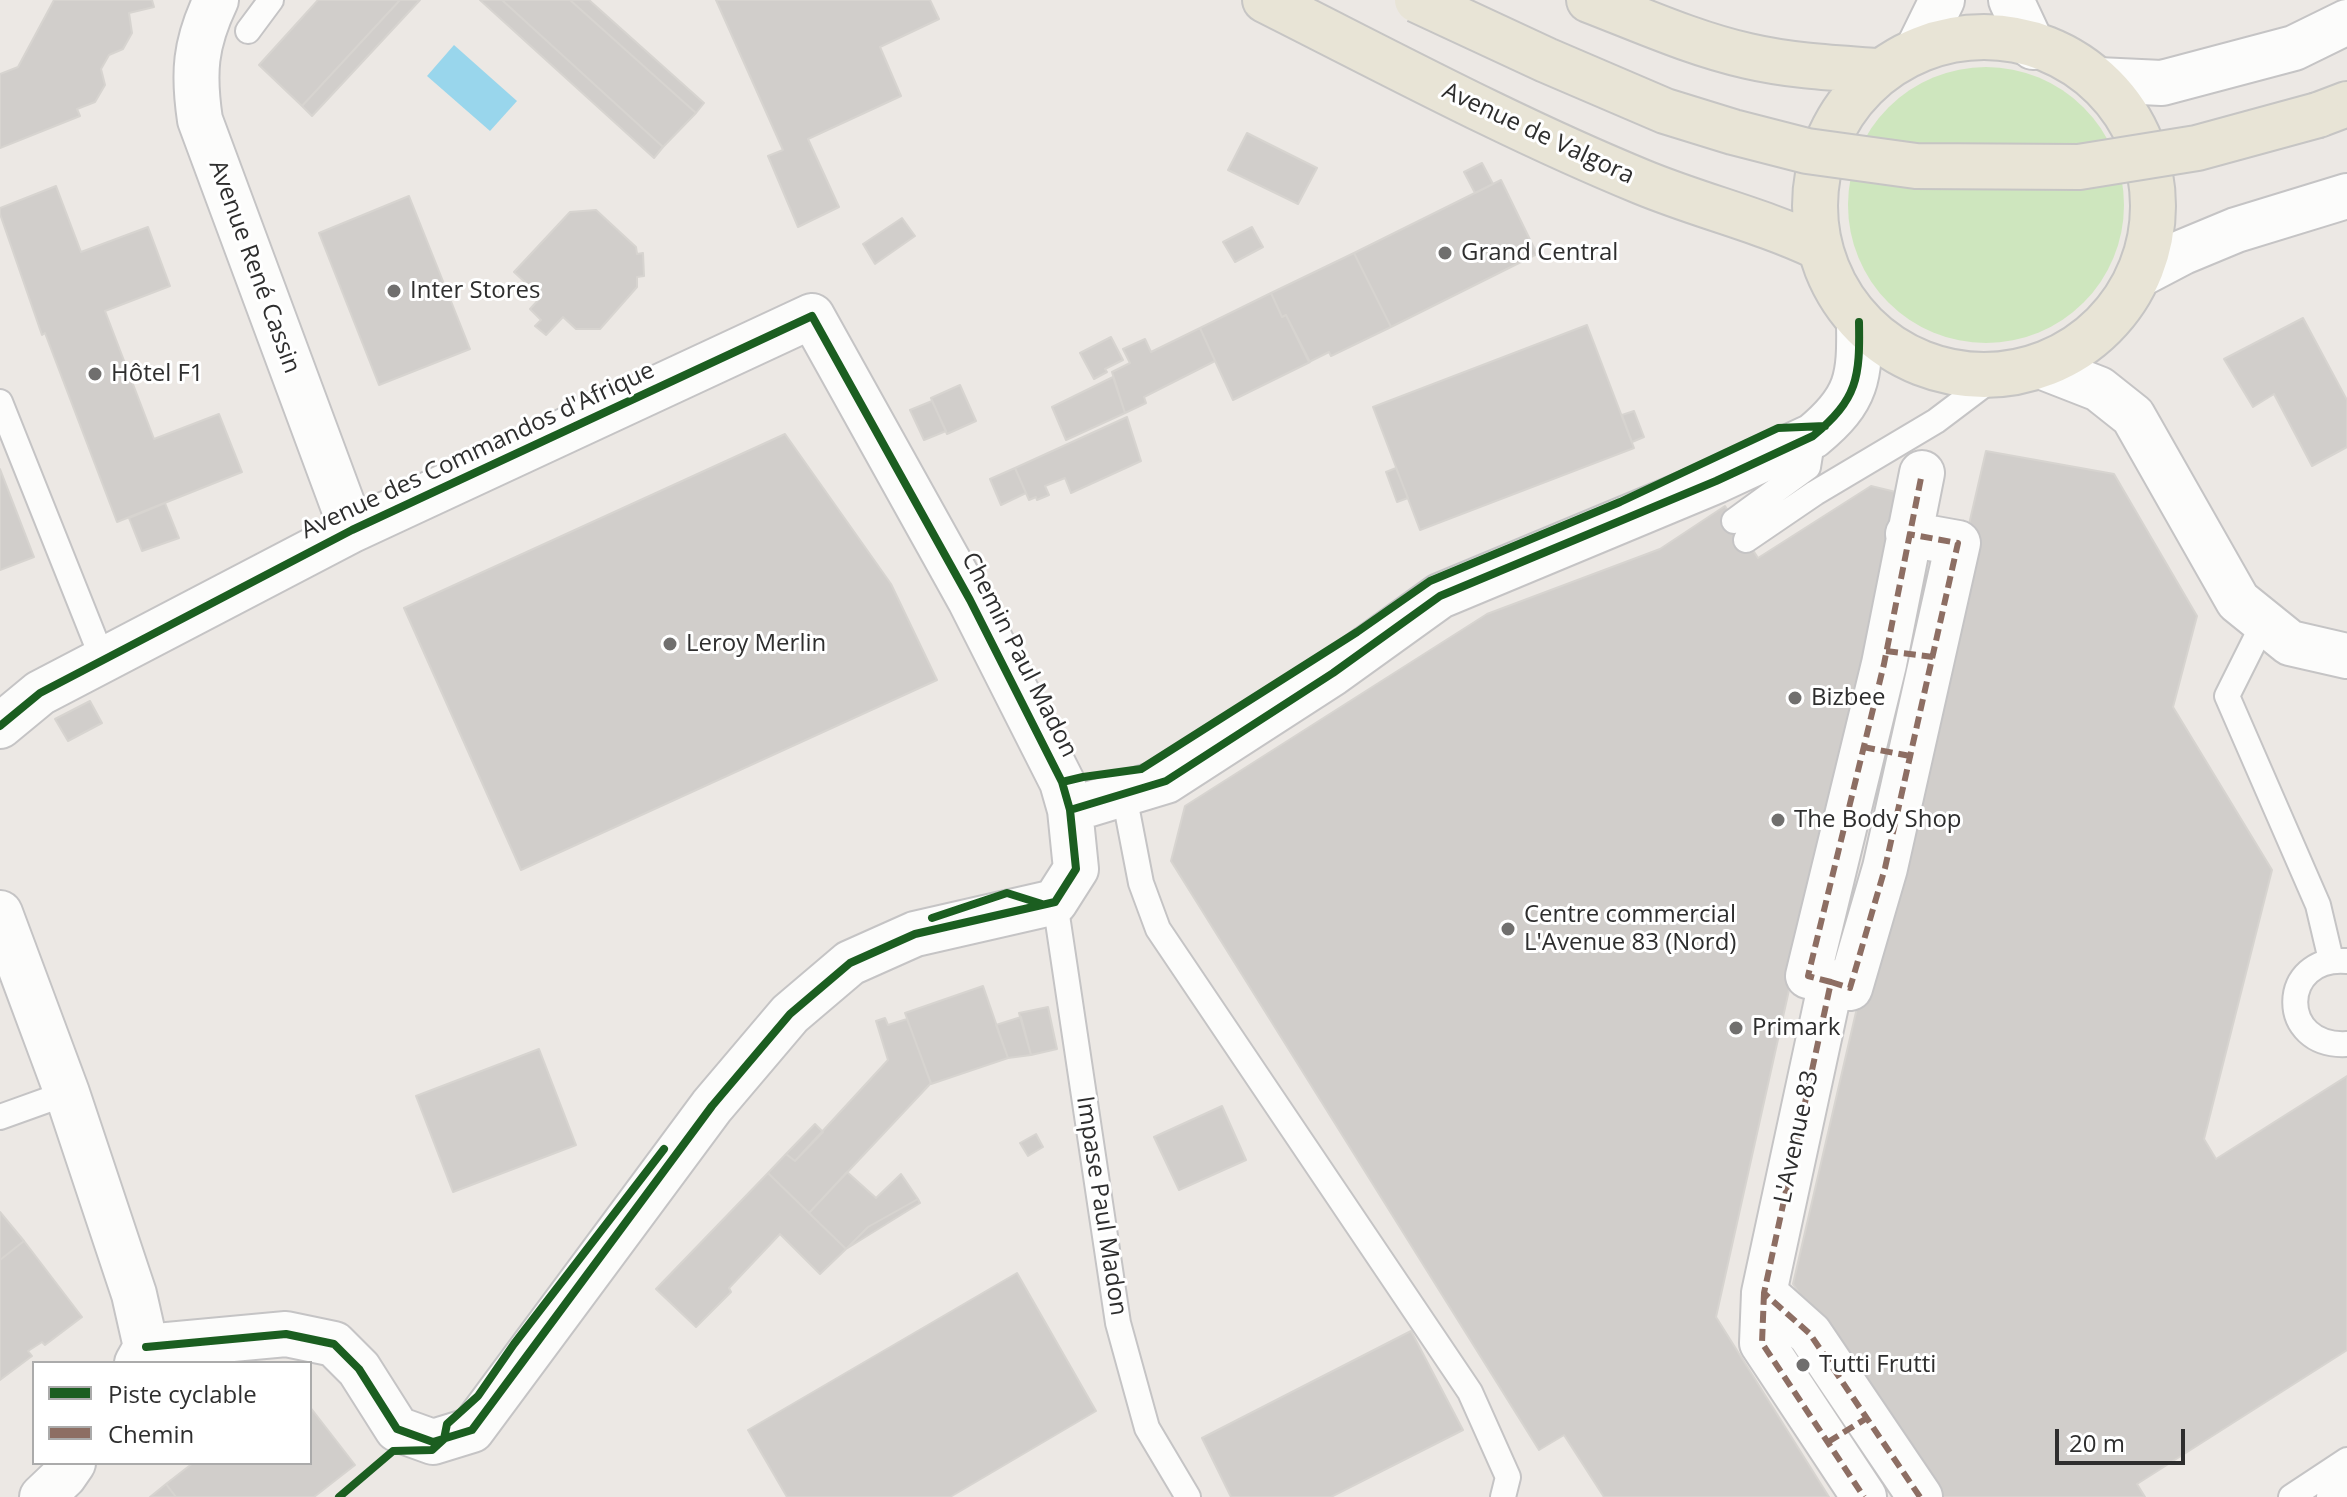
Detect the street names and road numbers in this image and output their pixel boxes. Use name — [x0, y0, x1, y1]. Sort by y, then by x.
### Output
street label: Avenue de Valgora — [1437, 77, 1639, 191]
street label: Avenue René Cassin — [202, 157, 306, 377]
street label: Avenue des Commandos d'Afrique — [297, 356, 659, 546]
street label: Chemin Paul Madon — [955, 548, 1083, 762]
street label: L'Avenue 83 — [1769, 1068, 1825, 1206]
street label: Impase Paul Madon — [1069, 1094, 1133, 1318]

